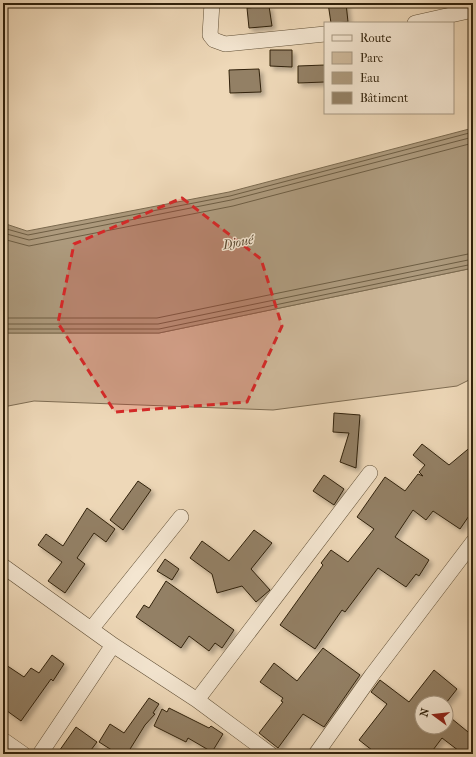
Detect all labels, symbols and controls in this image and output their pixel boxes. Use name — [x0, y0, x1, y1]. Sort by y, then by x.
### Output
legend — [324, 22, 454, 114]
text: Route — [360, 31, 392, 45]
text: Parc — [360, 51, 383, 65]
text: Eau — [360, 71, 380, 85]
text: Bâtiment — [360, 91, 409, 105]
water label: Djoué — [221, 231, 256, 252]
north arrow — [414, 695, 454, 735]
text: N — [417, 706, 432, 718]

